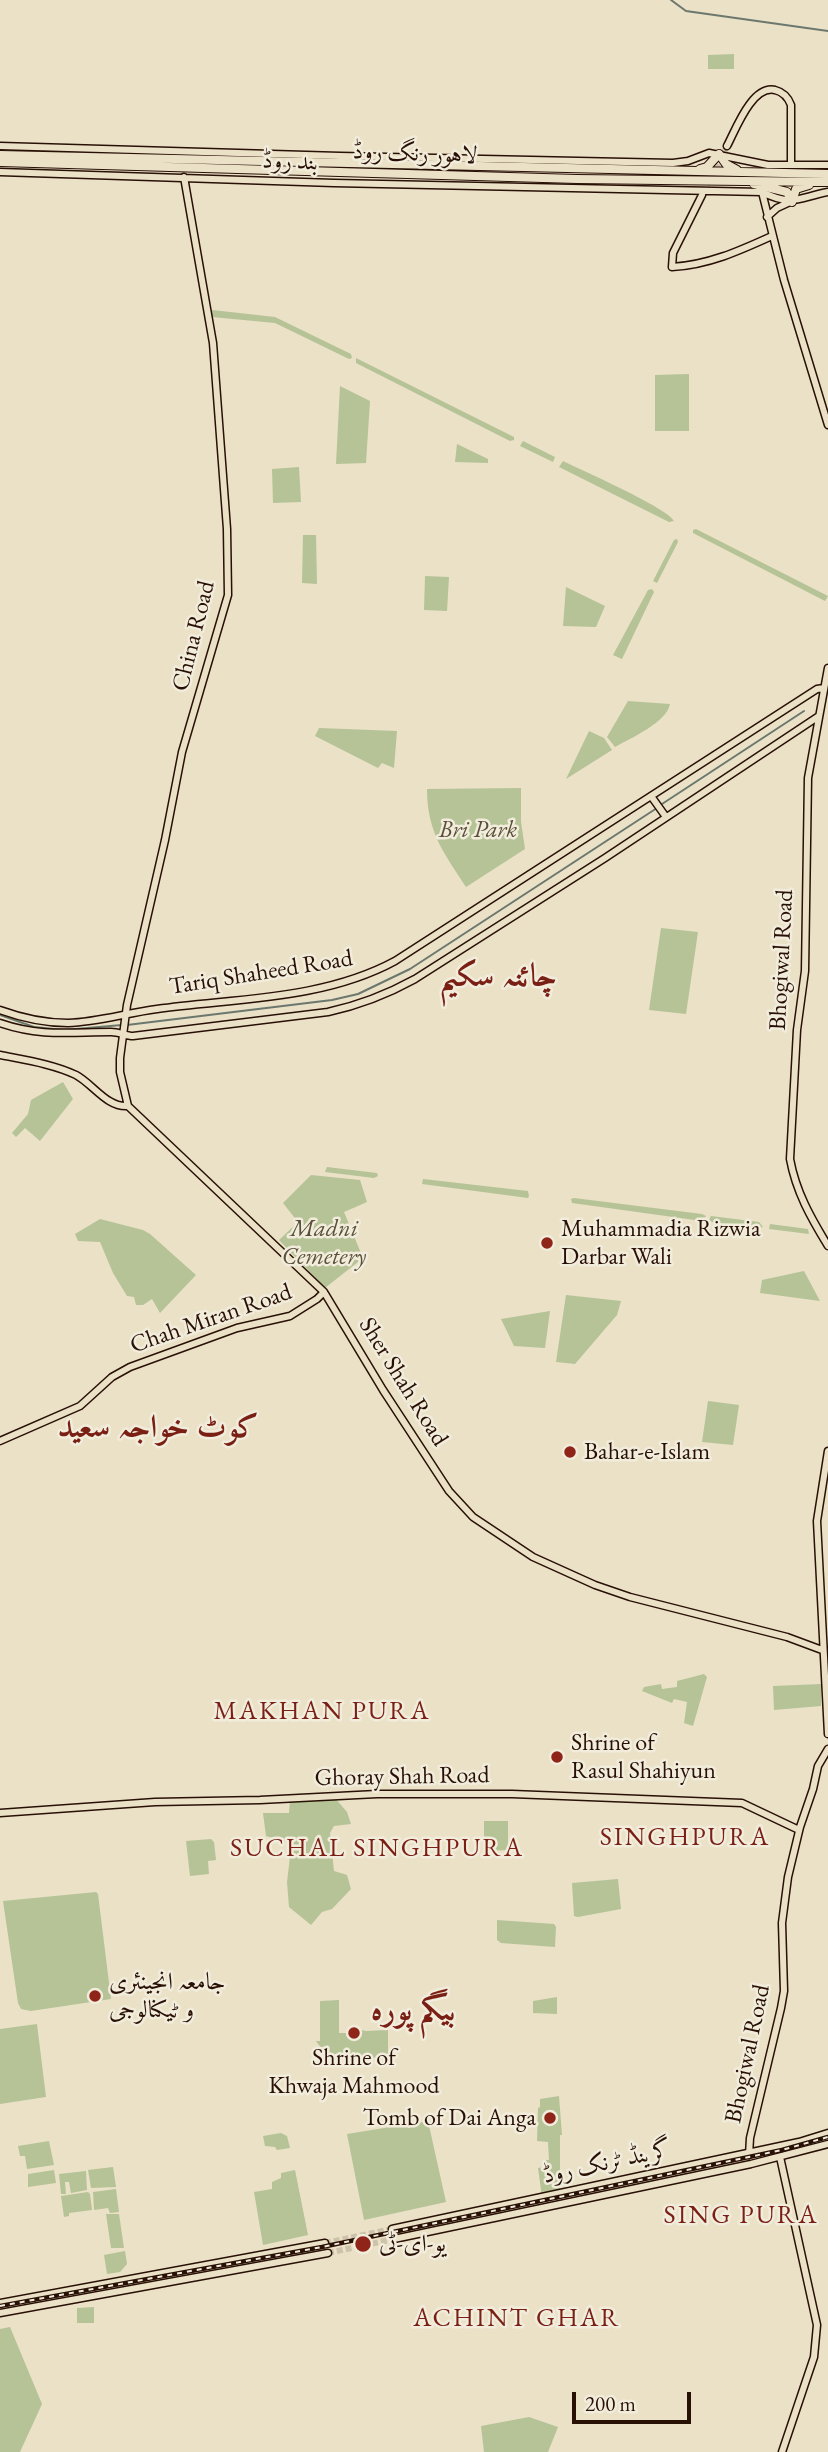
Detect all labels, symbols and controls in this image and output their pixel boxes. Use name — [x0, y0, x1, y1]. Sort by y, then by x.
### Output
street label: لاہور رنگ روڈ — [352, 137, 478, 171]
street label: بند روڈ — [261, 147, 319, 177]
street label: China Road — [166, 578, 222, 694]
park label: Bri Park — [439, 816, 517, 844]
street label: Bhogiwal Road — [764, 889, 800, 1031]
street label: Tariq Shaheed Road — [167, 944, 355, 1002]
district label: چائنہ سکیم — [439, 958, 557, 996]
park label: Madni Cemetery — [282, 1215, 366, 1271]
place label: Muhammadia Rizwia Darbar Wali — [561, 1215, 760, 1271]
marker: Muhammadia Rizwia Darbar Wali — [539, 1235, 555, 1251]
street label: Chah Miran Road — [126, 1278, 296, 1360]
street label: Sher Shah Road — [352, 1312, 454, 1452]
district label: کوٹ خواجہ سعید — [57, 1409, 259, 1447]
place label: Bahar-e-Islam — [584, 1438, 710, 1466]
marker: Bahar-e-Islam — [562, 1444, 578, 1460]
district label: MAKHAN PURA — [215, 1696, 429, 1728]
place label: Shrine of Rasul Shahiyun — [571, 1729, 716, 1785]
marker: Shrine of Rasul Shahiyun — [549, 1749, 565, 1765]
street label: Ghoray Shah Road — [314, 1761, 490, 1793]
district label: SINGHPURA — [601, 1822, 769, 1854]
district label: SUCHAL SINGHPURA — [232, 1833, 522, 1865]
place label: جامعہ انجینئری و ٹیکنالوجی — [109, 1968, 226, 2024]
street label: Bhogiwal Road — [719, 1982, 777, 2126]
marker: جامعہ انجینئری و ٹیکنالوجی — [87, 1988, 103, 2004]
district label: بیگم پورہ — [371, 1992, 455, 2030]
marker: Shrine of Khwaja Mahmood — [346, 2025, 362, 2041]
place label: Shrine of Khwaja Mahmood — [269, 2044, 439, 2100]
place label: Tomb of Dai Anga — [363, 2104, 536, 2132]
marker: Tomb of Dai Anga — [542, 2110, 558, 2126]
street label: گرینڈ ٹرنک روڈ — [540, 2135, 674, 2191]
district label: SING PURA — [665, 2200, 817, 2232]
place label: یو-ای-ٹی — [379, 2230, 446, 2258]
marker: یو-ای-ٹی — [353, 2234, 373, 2254]
district label: ACHINT GHAR — [415, 2303, 619, 2335]
scale bar — [576, 2378, 695, 2422]
text: 200 m — [585, 2390, 636, 2417]

